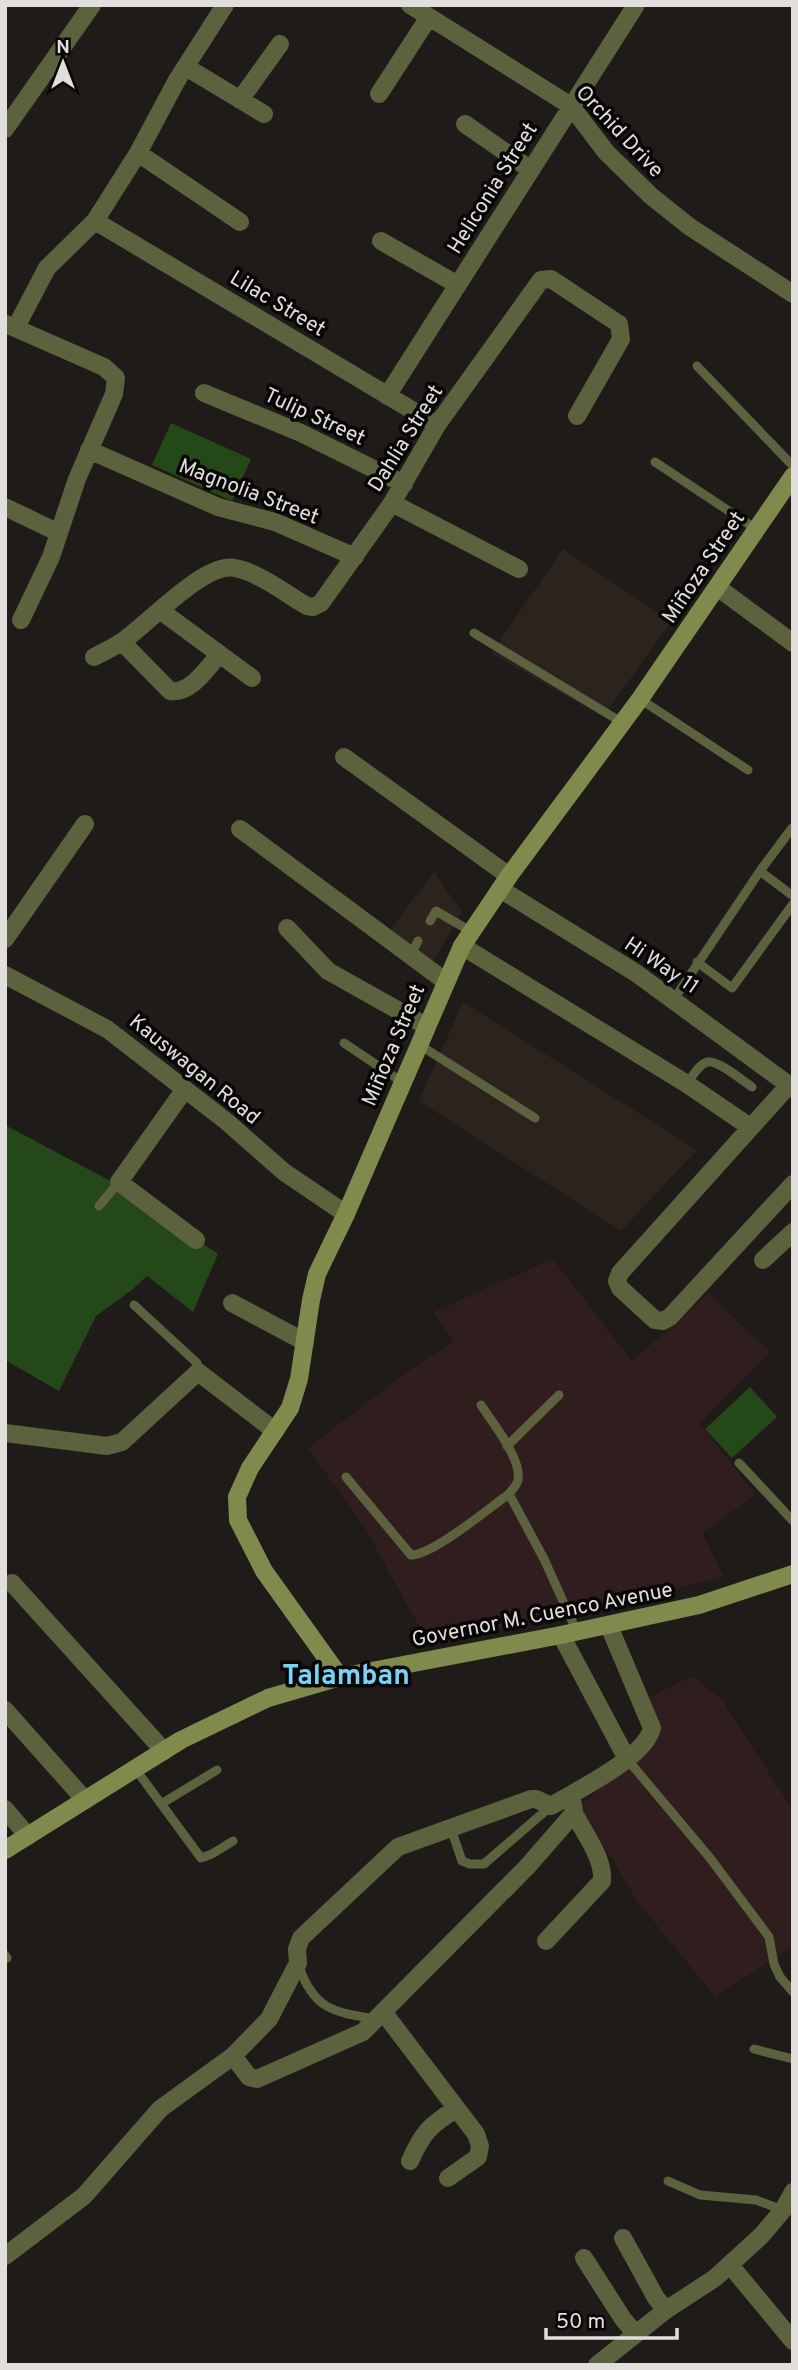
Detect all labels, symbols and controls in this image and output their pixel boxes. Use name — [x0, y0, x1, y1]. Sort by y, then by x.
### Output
north arrow — [28, 28, 98, 98]
text: N — [56, 36, 70, 60]
street label: Orchid Drive — [569, 80, 669, 184]
street label: Heliconia Street — [442, 118, 544, 260]
street label: Lilac Street — [224, 265, 330, 343]
street label: Dahlia Street — [363, 380, 450, 497]
street label: Tulip Street — [259, 382, 369, 453]
street label: Magnolia Street — [175, 453, 322, 532]
street label: Miñoza Street — [657, 506, 752, 629]
street label: Hi Way 11 — [619, 931, 704, 1001]
street label: Miñoza Street — [357, 980, 432, 1111]
street label: Kauswagan Road — [123, 1009, 265, 1131]
street label: Governor M. Cuenco Avenue — [410, 1577, 675, 1654]
district label: Talamban — [282, 1659, 410, 1695]
scale bar — [546, 2296, 677, 2340]
text: 50 m — [556, 2309, 605, 2336]

